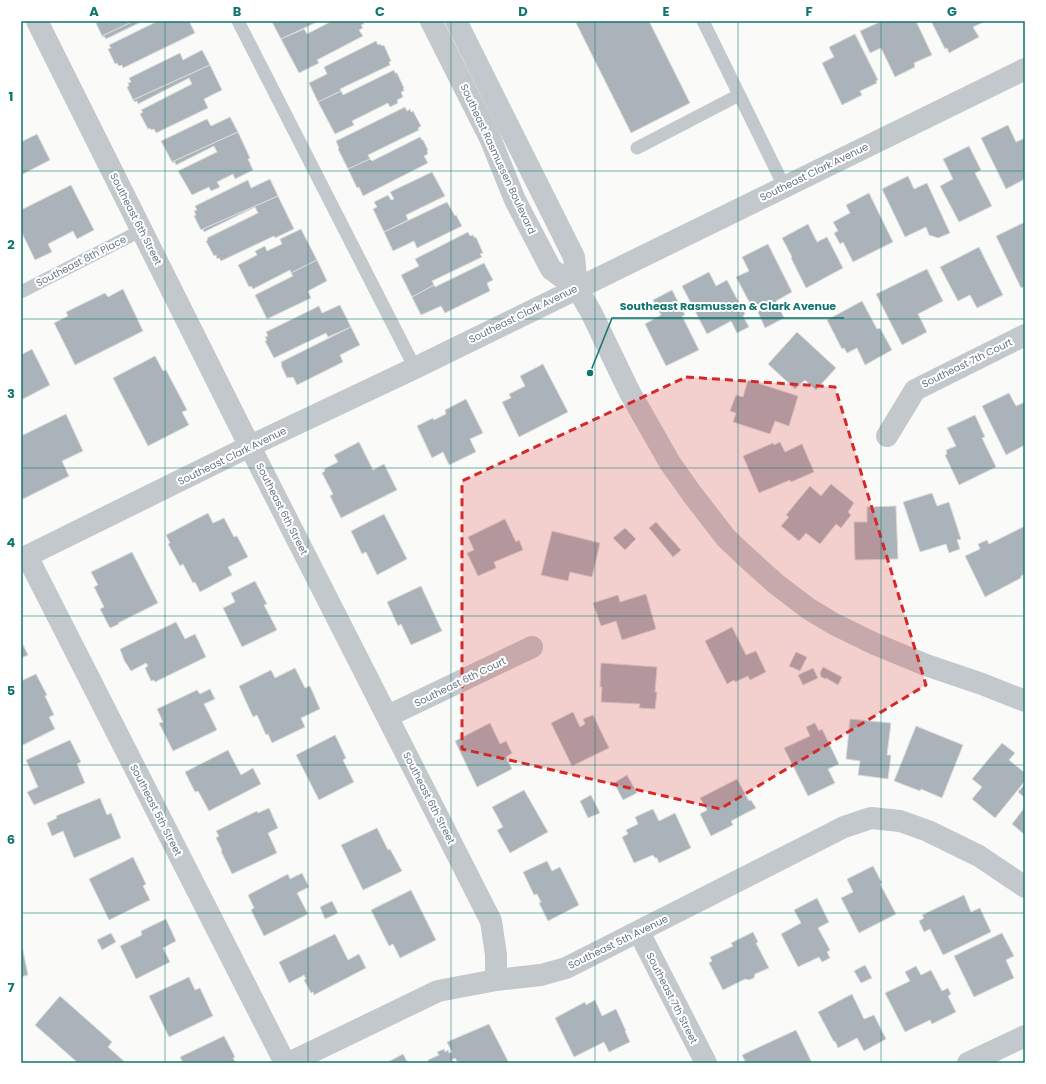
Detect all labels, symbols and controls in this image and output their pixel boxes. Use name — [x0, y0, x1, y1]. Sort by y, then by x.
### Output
text: A — [89, 2, 99, 21]
text: B — [233, 2, 242, 21]
text: C — [375, 2, 385, 21]
text: D — [518, 2, 528, 21]
text: E — [662, 2, 670, 21]
text: F — [805, 2, 813, 21]
text: G — [947, 2, 957, 21]
street label: Southeast Rasmussen Boulevard — [457, 81, 539, 237]
text: 1 — [9, 87, 13, 106]
street label: Southeast Clark Avenue — [757, 139, 871, 205]
street label: Southeast 6th Street — [106, 170, 166, 268]
street label: Southeast 8th Place — [33, 232, 129, 290]
text: 2 — [7, 235, 15, 254]
street label: Southeast Clark Avenue — [466, 281, 580, 347]
callout: Southeast Rasmussen & Clark Avenue — [612, 295, 844, 318]
text: Southeast Rasmussen & Clark Avenue — [620, 298, 836, 314]
street label: Southeast 7th Court — [919, 334, 1015, 391]
text: 3 — [7, 384, 15, 403]
street label: Southeast Clark Avenue — [175, 423, 289, 489]
street label: Southeast 6th Street — [252, 460, 312, 558]
text: 4 — [7, 533, 16, 552]
street label: Southeast 6th Court — [412, 653, 509, 711]
text: 5 — [7, 681, 15, 700]
street label: Southeast 6th Street — [399, 749, 459, 847]
street label: Southeast 5th Street — [126, 761, 186, 859]
text: 6 — [7, 830, 15, 849]
street label: Southeast 5th Avenue — [565, 911, 671, 973]
street label: Southeast 7th Street — [642, 950, 702, 1047]
text: 7 — [8, 978, 15, 997]

